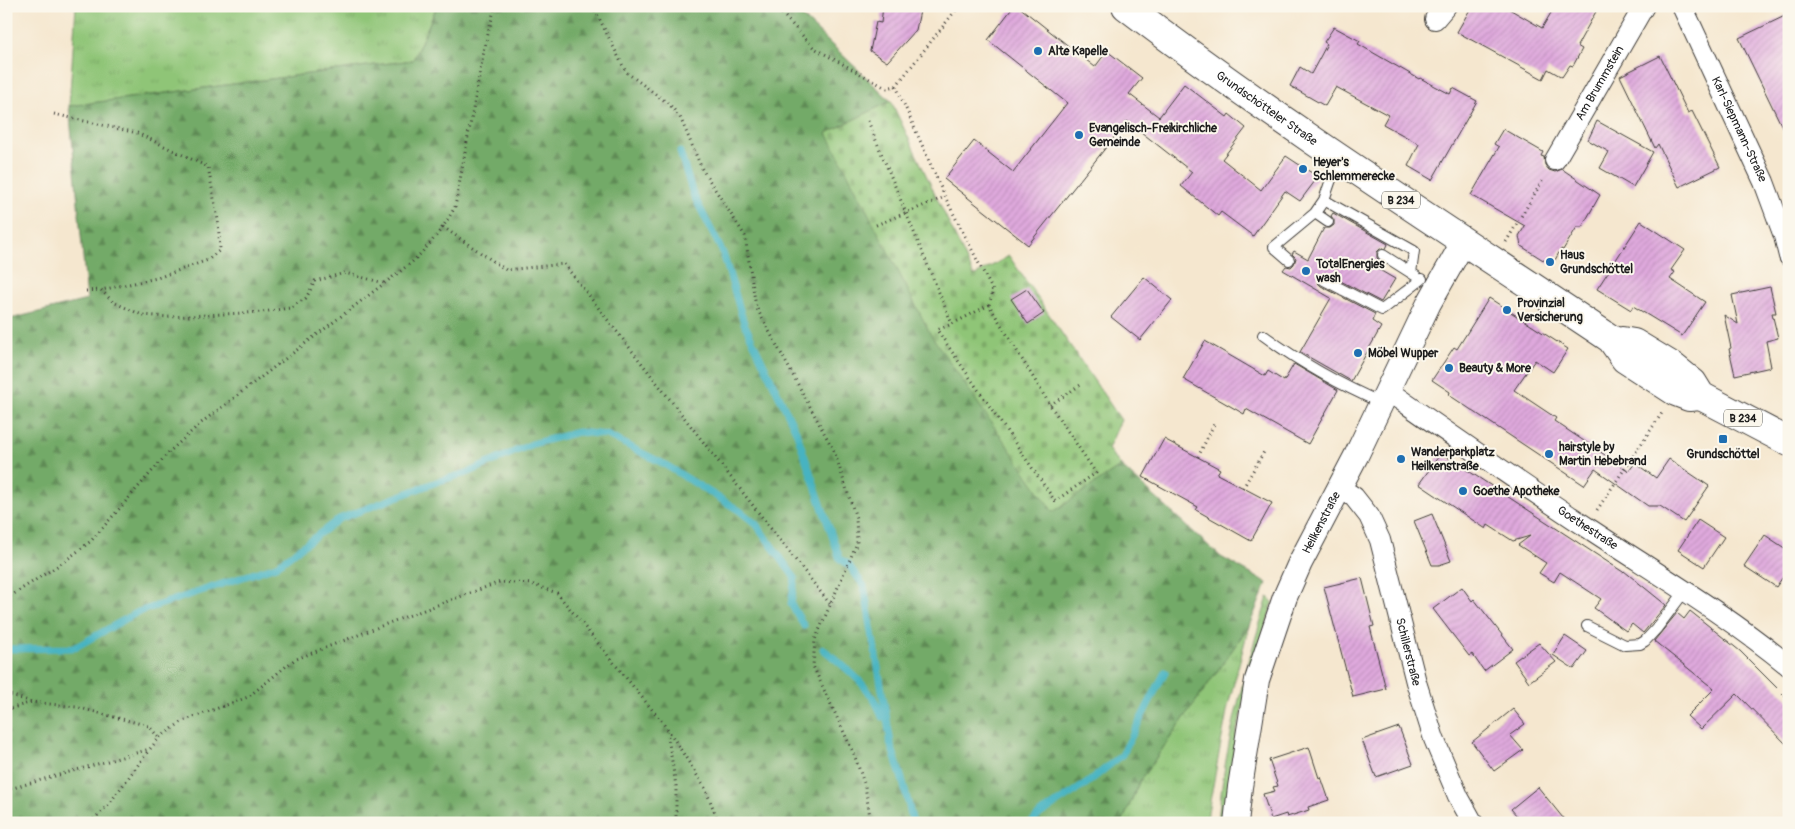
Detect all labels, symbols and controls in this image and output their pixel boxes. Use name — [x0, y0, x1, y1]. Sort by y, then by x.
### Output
street label: Am Brummstein — [1572, 43, 1627, 123]
place label: Alte Kapelle — [1048, 44, 1109, 59]
marker: Alte Kapelle — [1032, 45, 1044, 57]
street label: Grundschötteler Straße — [1213, 68, 1320, 149]
street label: Karl-Siepmann-Straße — [1708, 74, 1770, 184]
place label: Evangelisch-Freikirchliche Gemeinde — [1089, 121, 1218, 150]
marker: Evangelisch-Freikirchliche Gemeinde — [1073, 129, 1085, 141]
place label: Heyer's Schlemmerecke — [1313, 155, 1396, 184]
marker: Heyer's Schlemmerecke — [1297, 163, 1309, 175]
road number: B 234 — [1382, 192, 1420, 208]
place label: Haus Grundschöttel — [1560, 248, 1633, 277]
marker: Haus Grundschöttel — [1544, 256, 1556, 268]
place label: TotalEnergies wash — [1315, 257, 1385, 286]
marker: TotalEnergies wash — [1300, 265, 1312, 277]
place label: Provinzial Versicherung — [1517, 296, 1583, 325]
marker: Provinzial Versicherung — [1501, 304, 1513, 316]
place label: Möbel Wupper — [1368, 346, 1439, 361]
marker: Möbel Wupper — [1352, 347, 1364, 359]
place label: Beauty & More — [1459, 361, 1532, 376]
marker: Beauty & More — [1443, 362, 1455, 374]
road number: B 234 — [1724, 409, 1762, 426]
marker: Grundschöttel — [1717, 433, 1729, 445]
place label: hairstyle by Martin Hebebrand — [1559, 440, 1647, 469]
place label: Wanderparkplatz Heilkenstraße — [1411, 445, 1496, 474]
place label: Grundschöttel — [1686, 447, 1760, 462]
marker: hairstyle by Martin Hebebrand — [1543, 448, 1555, 460]
marker: Wanderparkplatz Heilkenstraße — [1395, 453, 1407, 465]
place label: Goethe Apotheke — [1473, 484, 1561, 499]
marker: Goethe Apotheke — [1457, 485, 1469, 497]
street label: Heilkenstraße — [1299, 489, 1344, 556]
street label: Goethestraße — [1555, 502, 1621, 553]
street label: Schillerstraße — [1393, 616, 1424, 688]

